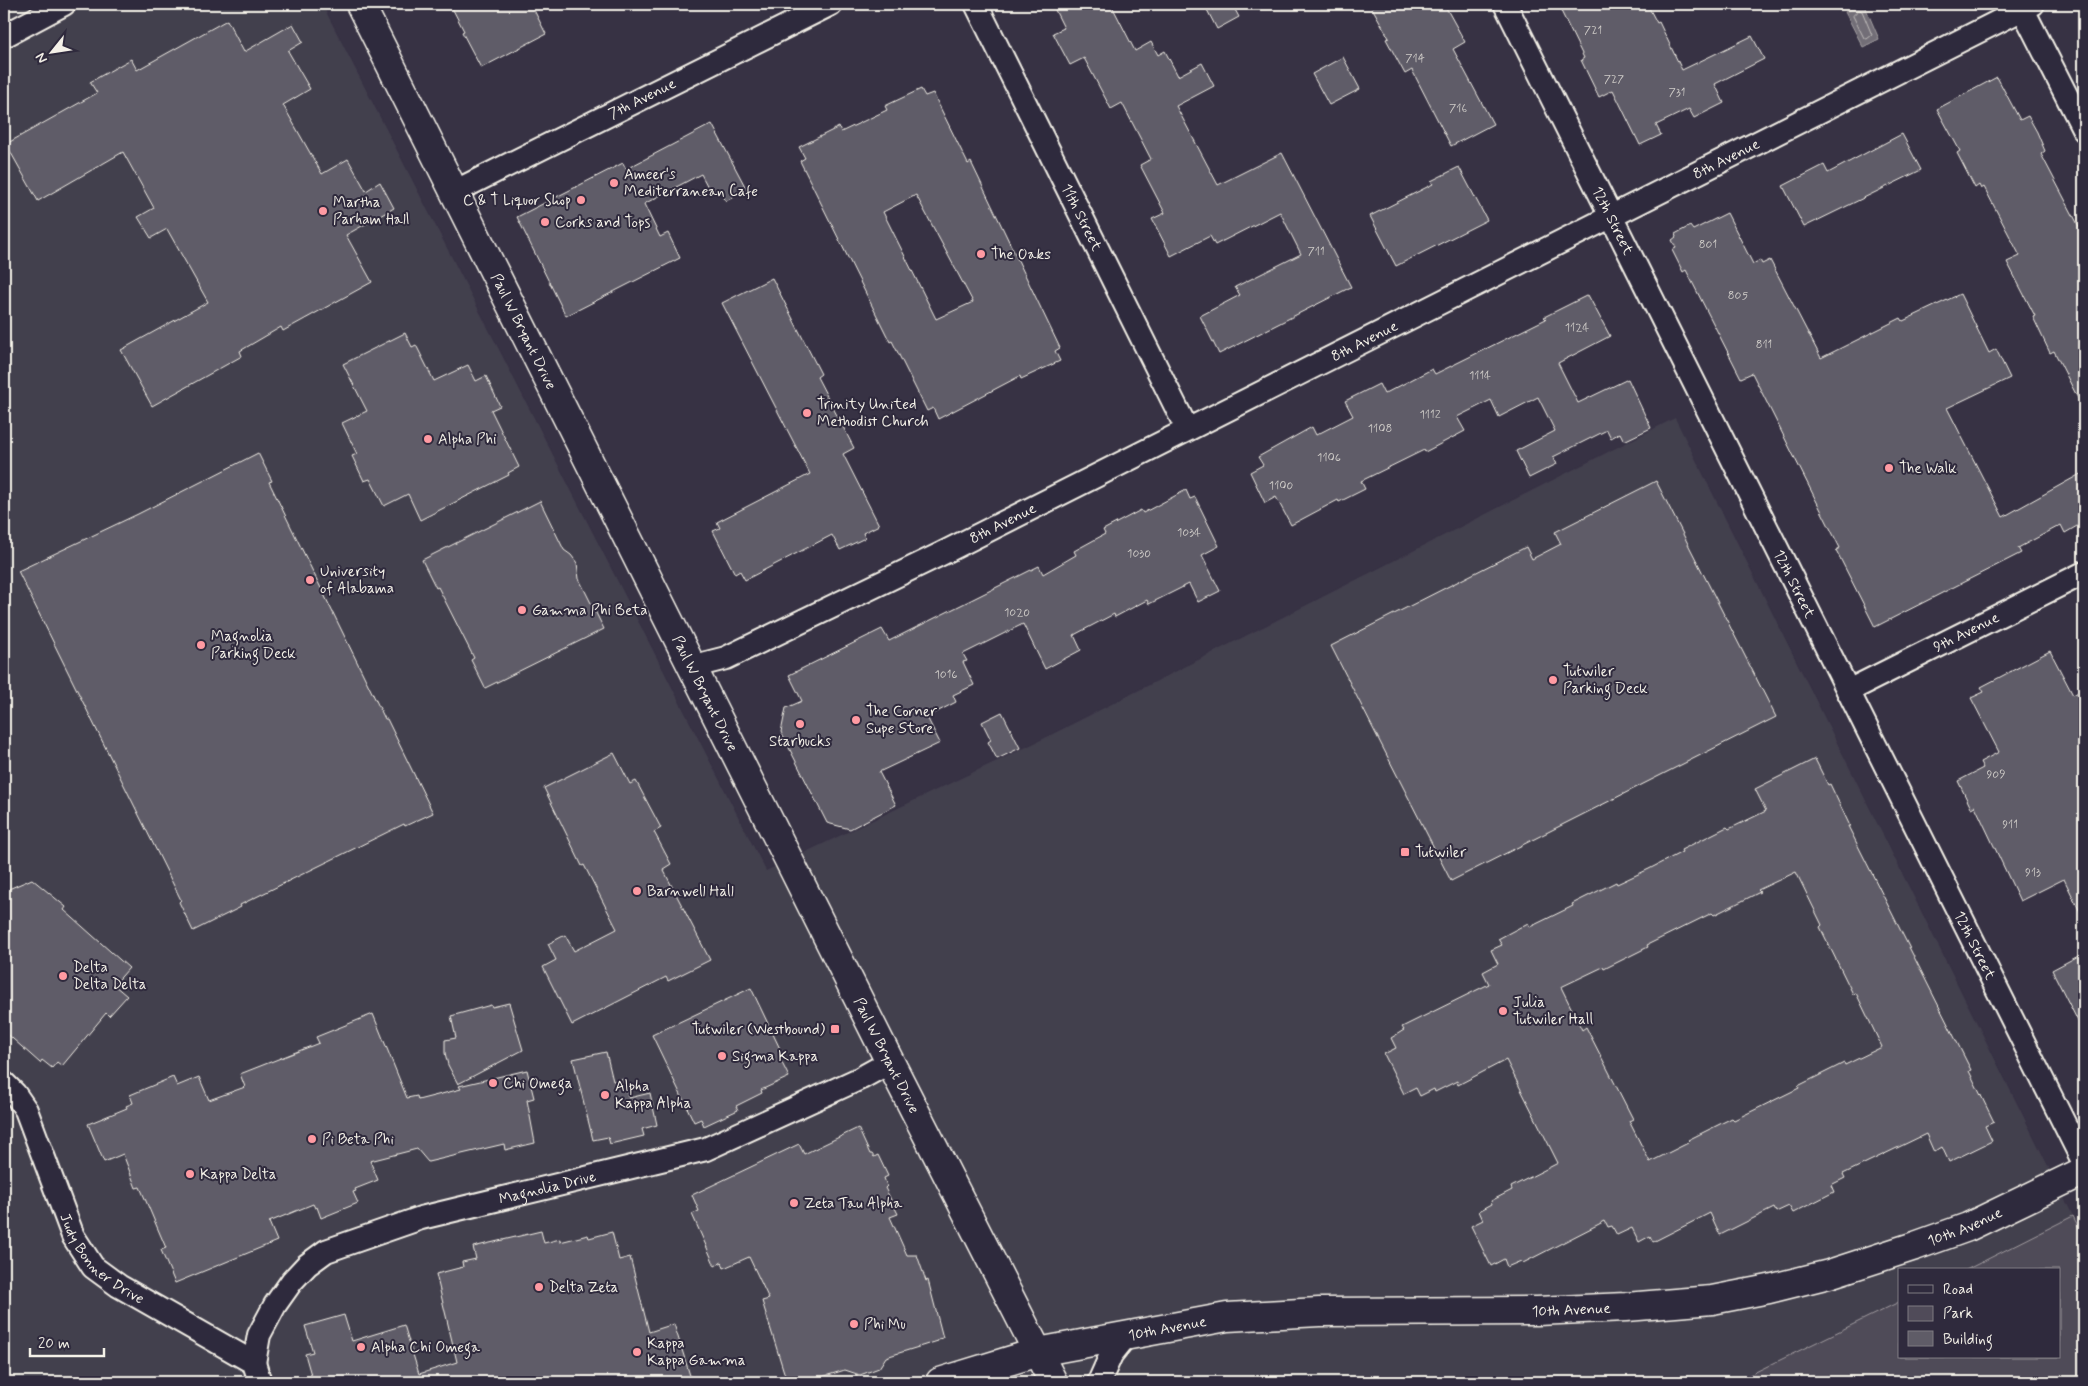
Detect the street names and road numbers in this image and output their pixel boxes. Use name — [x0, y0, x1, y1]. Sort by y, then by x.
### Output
street label: 7th Avenue — [605, 74, 679, 124]
street label: 8th Avenue — [1690, 134, 1763, 185]
street label: 11th Street — [1056, 181, 1106, 255]
street label: 12th Street — [1587, 183, 1638, 259]
street label: Paul W Bryant Drive — [485, 270, 561, 393]
street label: 8th Avenue — [1328, 316, 1402, 367]
street label: 8th Avenue — [966, 499, 1040, 549]
street label: 12th Street — [1768, 546, 1819, 622]
street label: 9th Avenue — [1930, 608, 2003, 658]
street label: Paul W Bryant Drive — [667, 632, 742, 756]
street label: 12th Street — [1949, 908, 2000, 983]
street label: Paul W Bryant Drive — [848, 994, 924, 1118]
street label: Magnolia Drive — [497, 1167, 598, 1210]
street label: 10th Avenue — [1925, 1203, 2006, 1252]
street label: Judy Bonner Drive — [54, 1211, 148, 1309]
street label: 10th Avenue — [1532, 1299, 1611, 1322]
street label: 10th Avenue — [1127, 1312, 1208, 1346]

